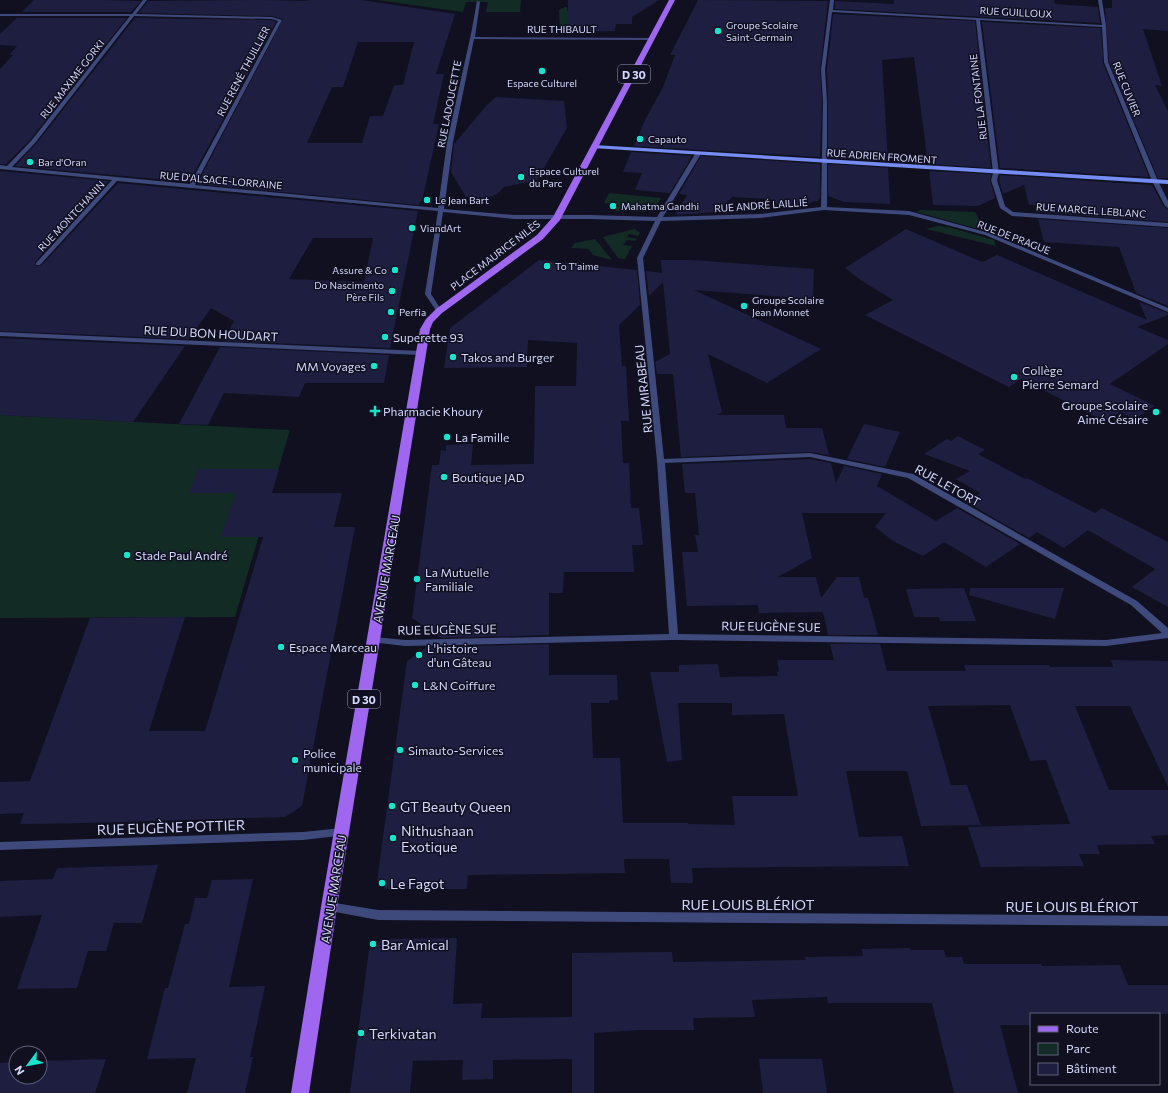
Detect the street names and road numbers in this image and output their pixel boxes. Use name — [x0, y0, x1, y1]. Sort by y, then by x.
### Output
street label: RUE GUILLOUX — [979, 4, 1053, 20]
street label: RUE THIBAULT — [527, 23, 598, 35]
street label: RUE RENÉ THUILLIER — [214, 24, 272, 118]
street label: RUE MAXIME GORKI — [37, 37, 107, 121]
street label: RUE LA FONTAINE — [967, 53, 989, 141]
street label: RUE LADOUCETTE — [435, 59, 463, 149]
street label: RUE CUVIER — [1111, 60, 1144, 118]
road number: D 30 — [618, 65, 650, 83]
street label: RUE ADRIEN FROMENT — [826, 146, 938, 166]
street label: RUE D'ALSACE-LORRAINE — [159, 169, 283, 191]
street label: RUE MONTCHANIN — [35, 178, 107, 254]
street label: RUE ANDRÉ LAILLIÉ — [714, 196, 808, 214]
street label: RUE MARCEL LEBLANC — [1036, 200, 1147, 220]
street label: PLACE MAURICE NILÈS — [448, 217, 542, 293]
street label: RUE DE PRAGUE — [976, 218, 1052, 256]
street label: RUE DU BON HOUDART — [143, 322, 279, 344]
street label: RUE MIRABEAU — [631, 344, 655, 434]
street label: RUE LETORT — [913, 461, 983, 509]
street label: AVENUE MARCEAU — [370, 514, 402, 624]
street label: RUE EUGÈNE SUE — [721, 618, 821, 634]
street label: RUE EUGÈNE SUE — [397, 621, 497, 637]
road number: D 30 — [348, 690, 380, 708]
street label: RUE EUGÈNE POTTIER — [97, 816, 245, 838]
street label: AVENUE MARCEAU — [318, 834, 348, 944]
street label: RUE LOUIS BLÉRIOT — [681, 896, 815, 913]
street label: RUE LOUIS BLÉRIOT — [1005, 898, 1139, 915]

